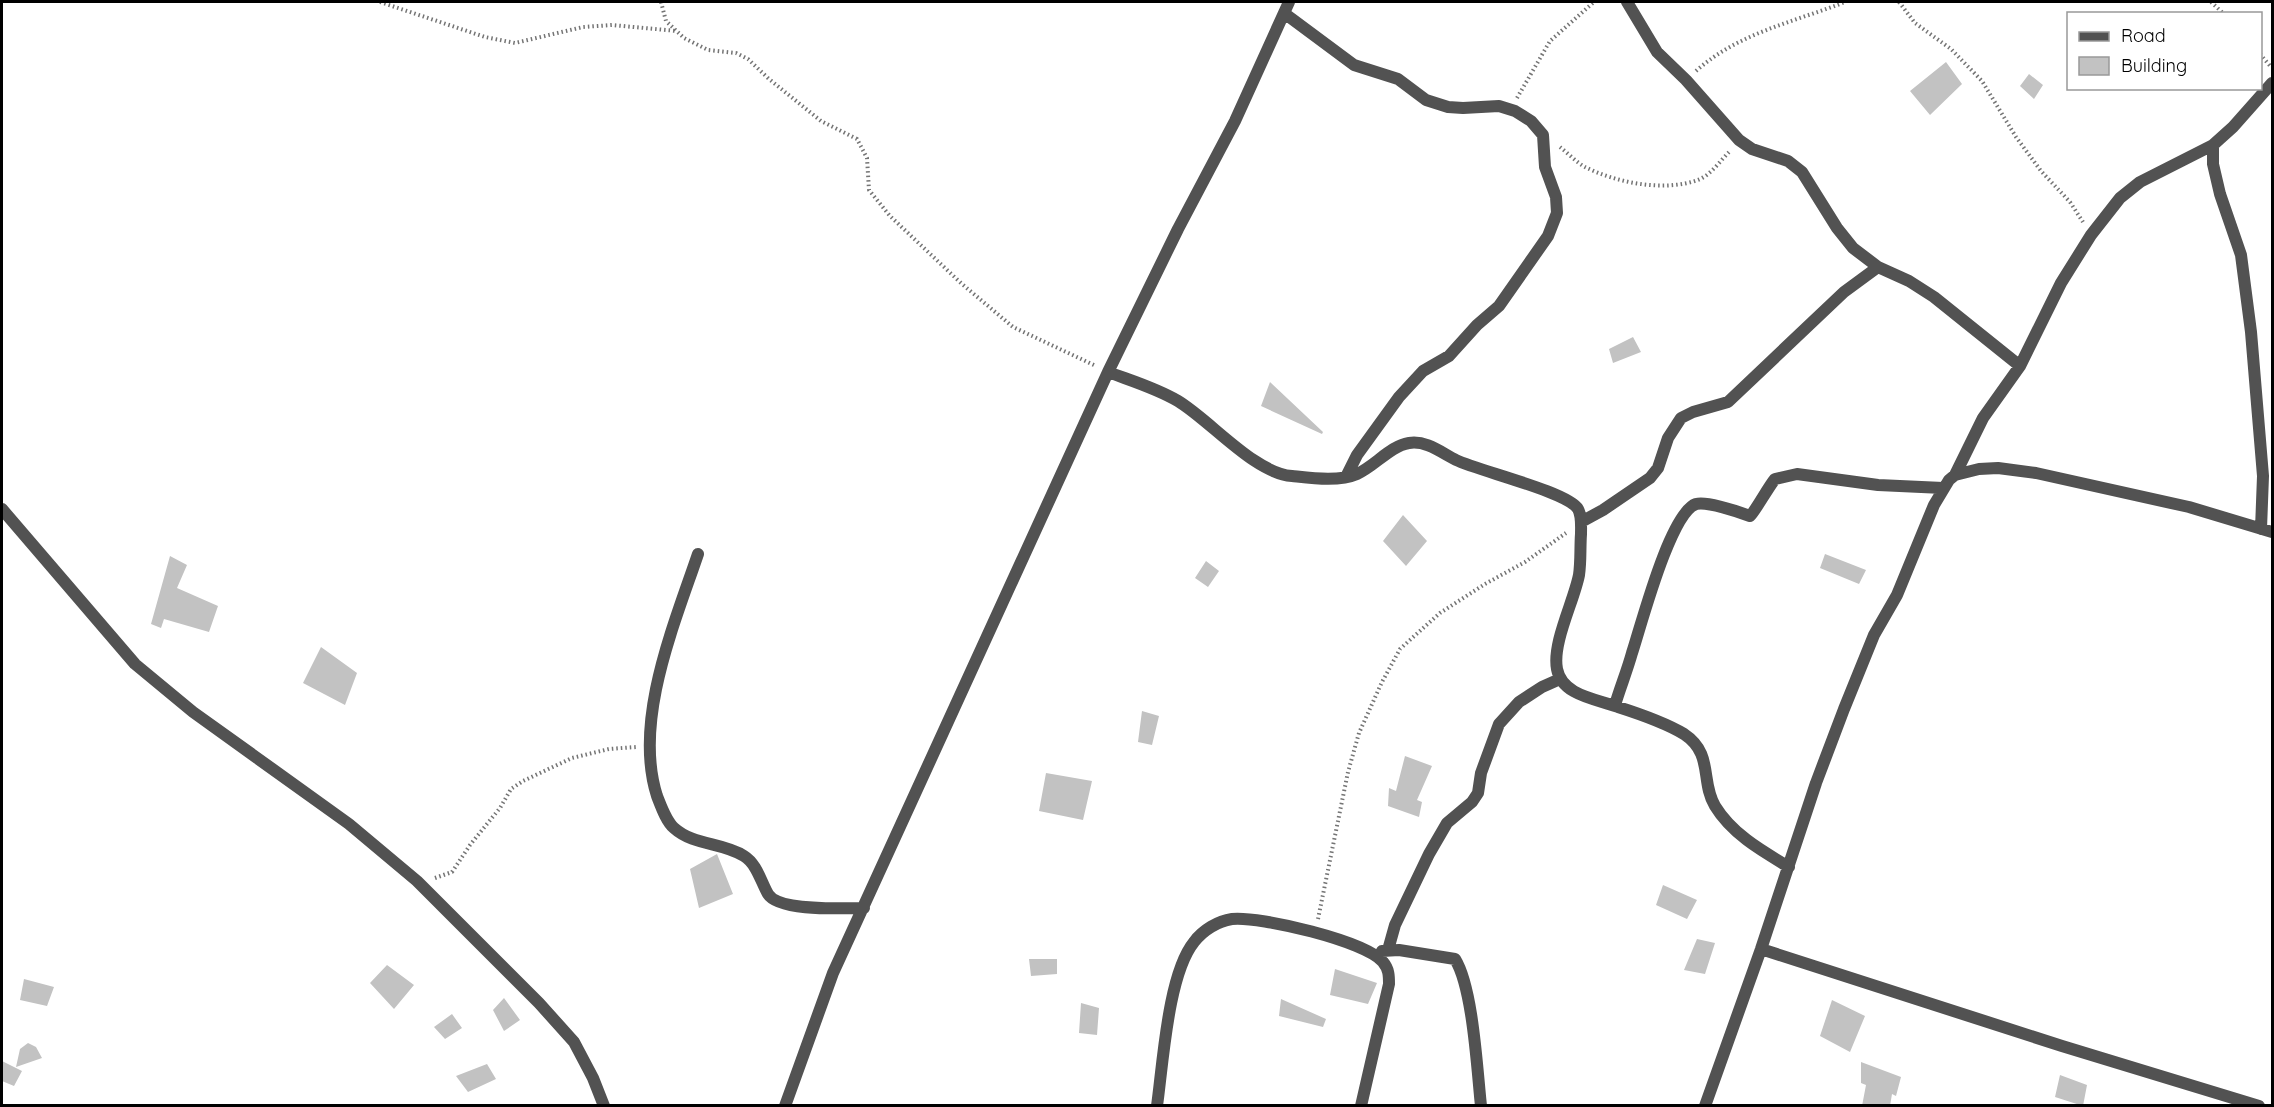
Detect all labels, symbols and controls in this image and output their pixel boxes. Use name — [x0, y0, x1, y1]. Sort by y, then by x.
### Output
legend — [2067, 12, 2262, 90]
text: Road — [2121, 24, 2166, 47]
text: Building — [2121, 54, 2187, 77]

